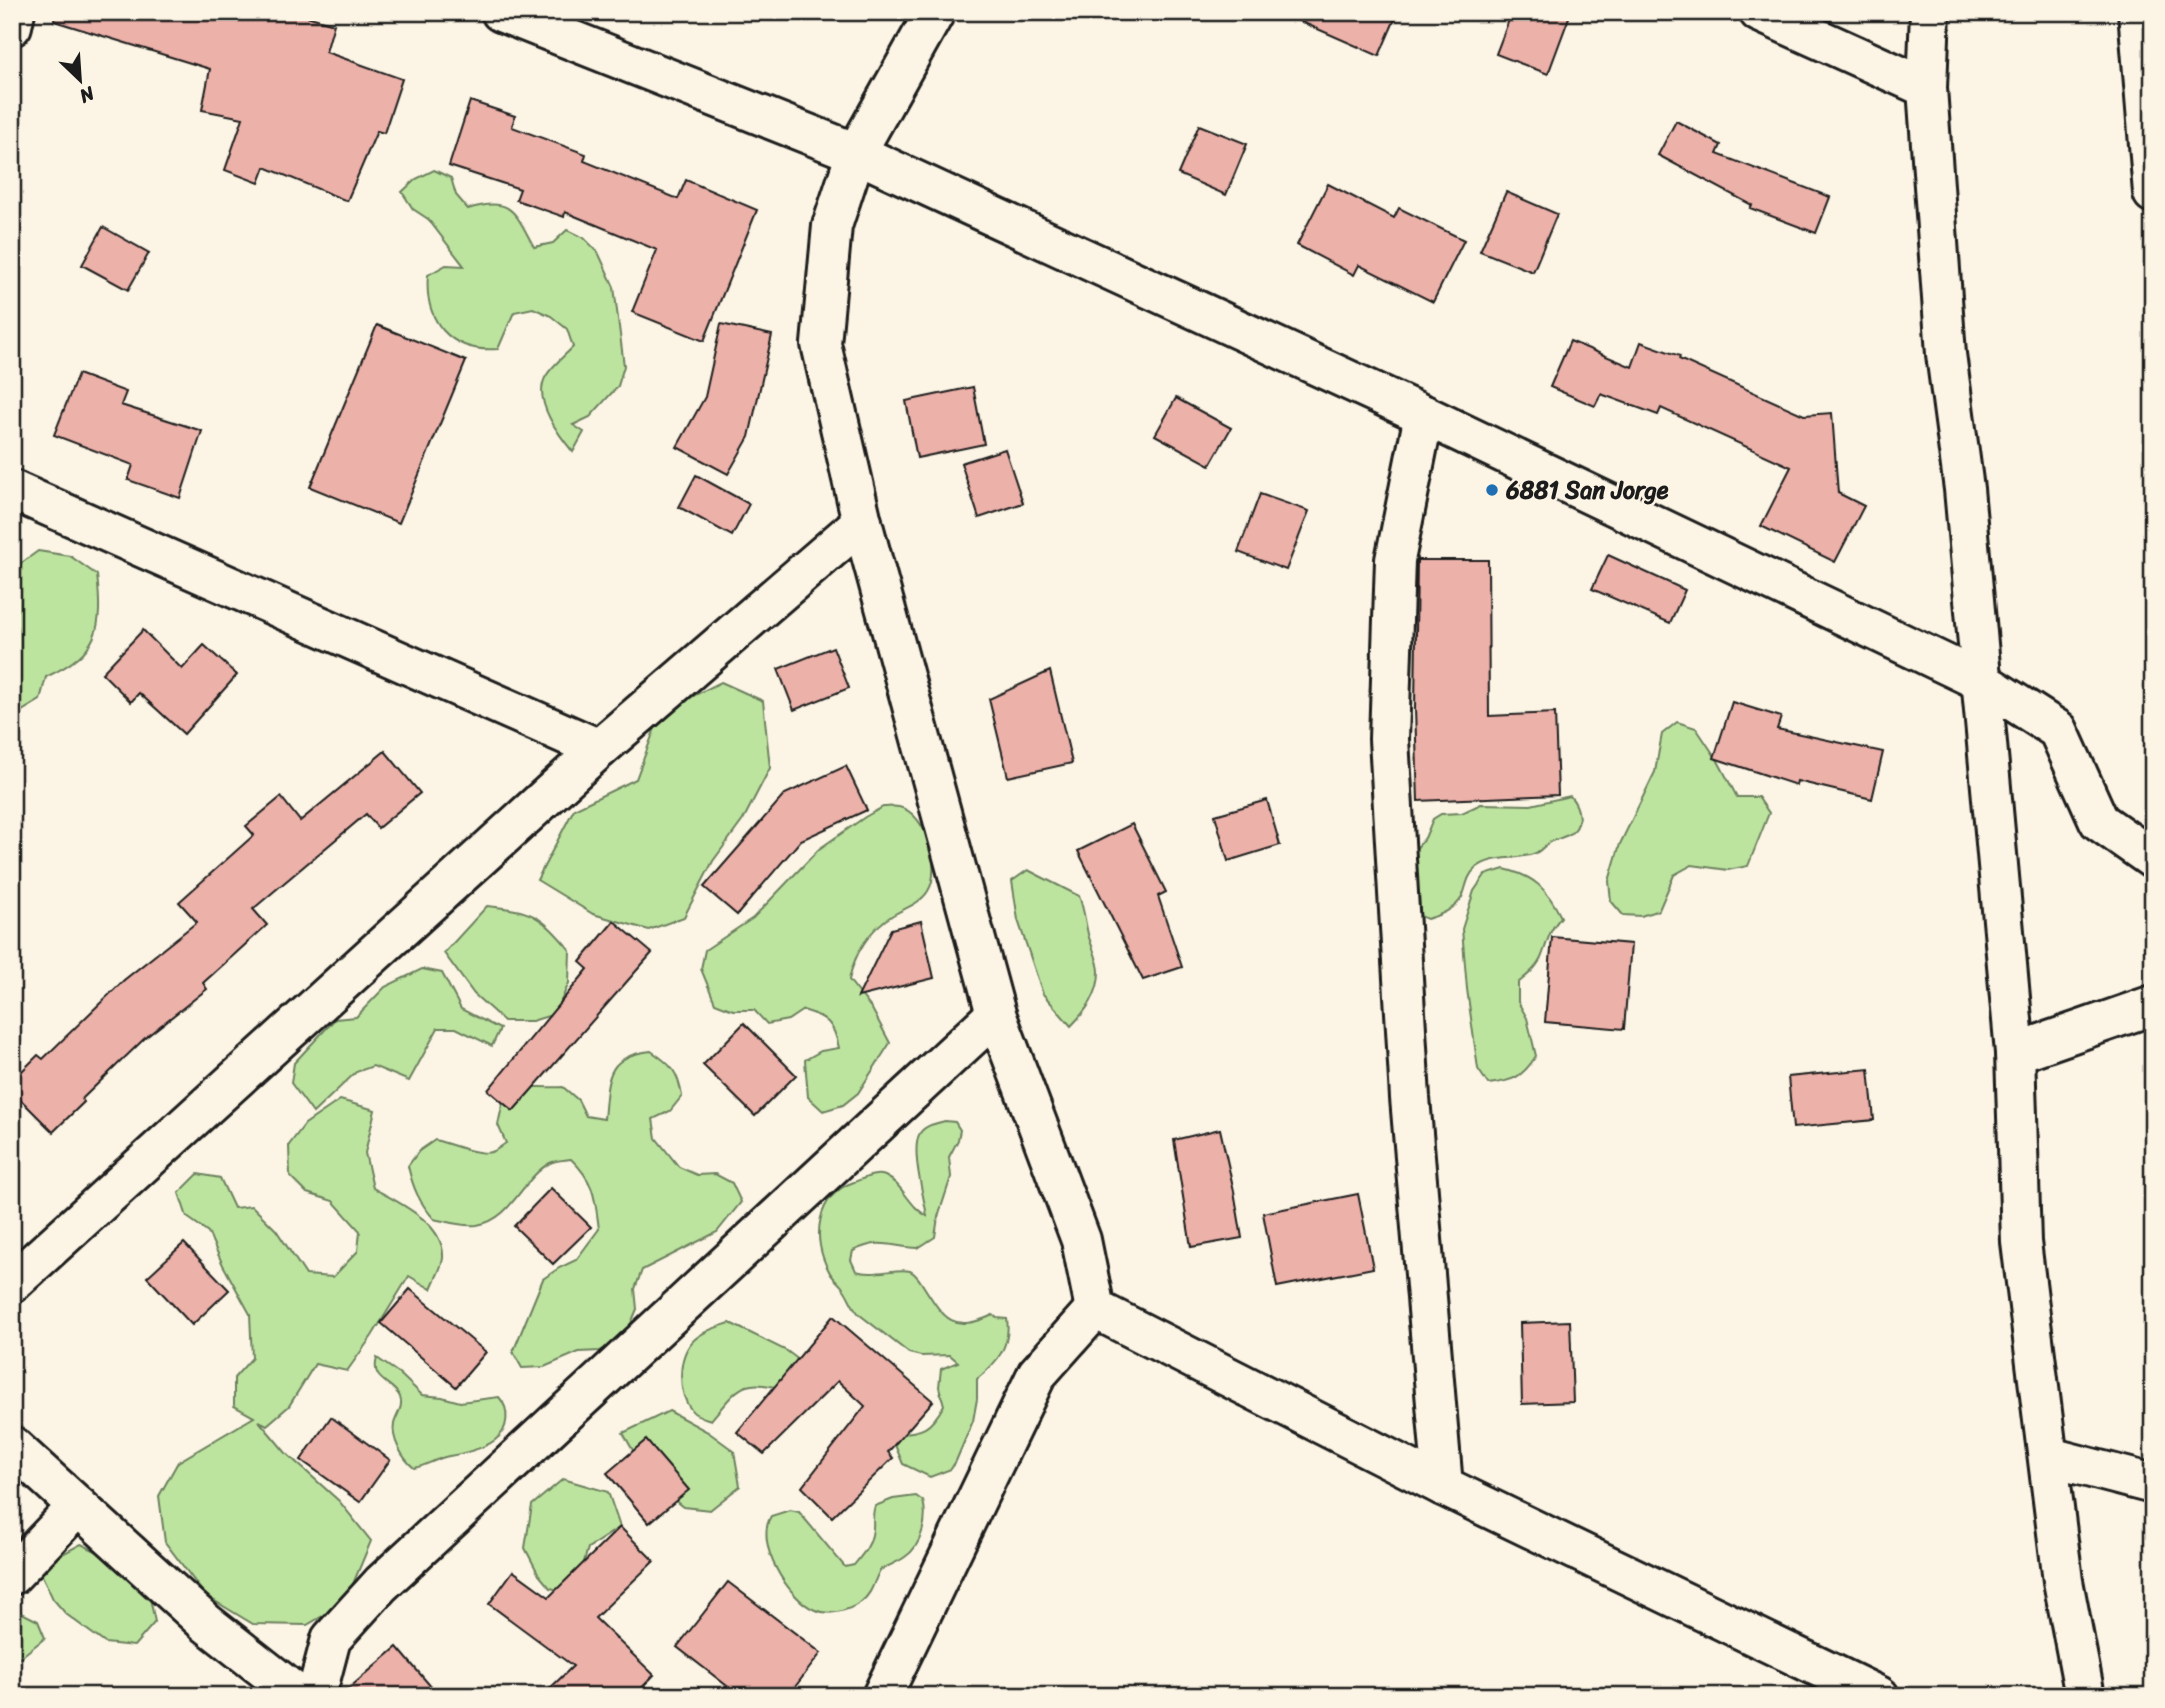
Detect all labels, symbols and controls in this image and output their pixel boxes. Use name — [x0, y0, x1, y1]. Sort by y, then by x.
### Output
north arrow — [46, 46, 116, 116]
text: N — [73, 77, 101, 113]
place label: 6881 San Jorge — [1505, 469, 1669, 511]
marker: 6881 San Jorge — [1484, 482, 1500, 498]

